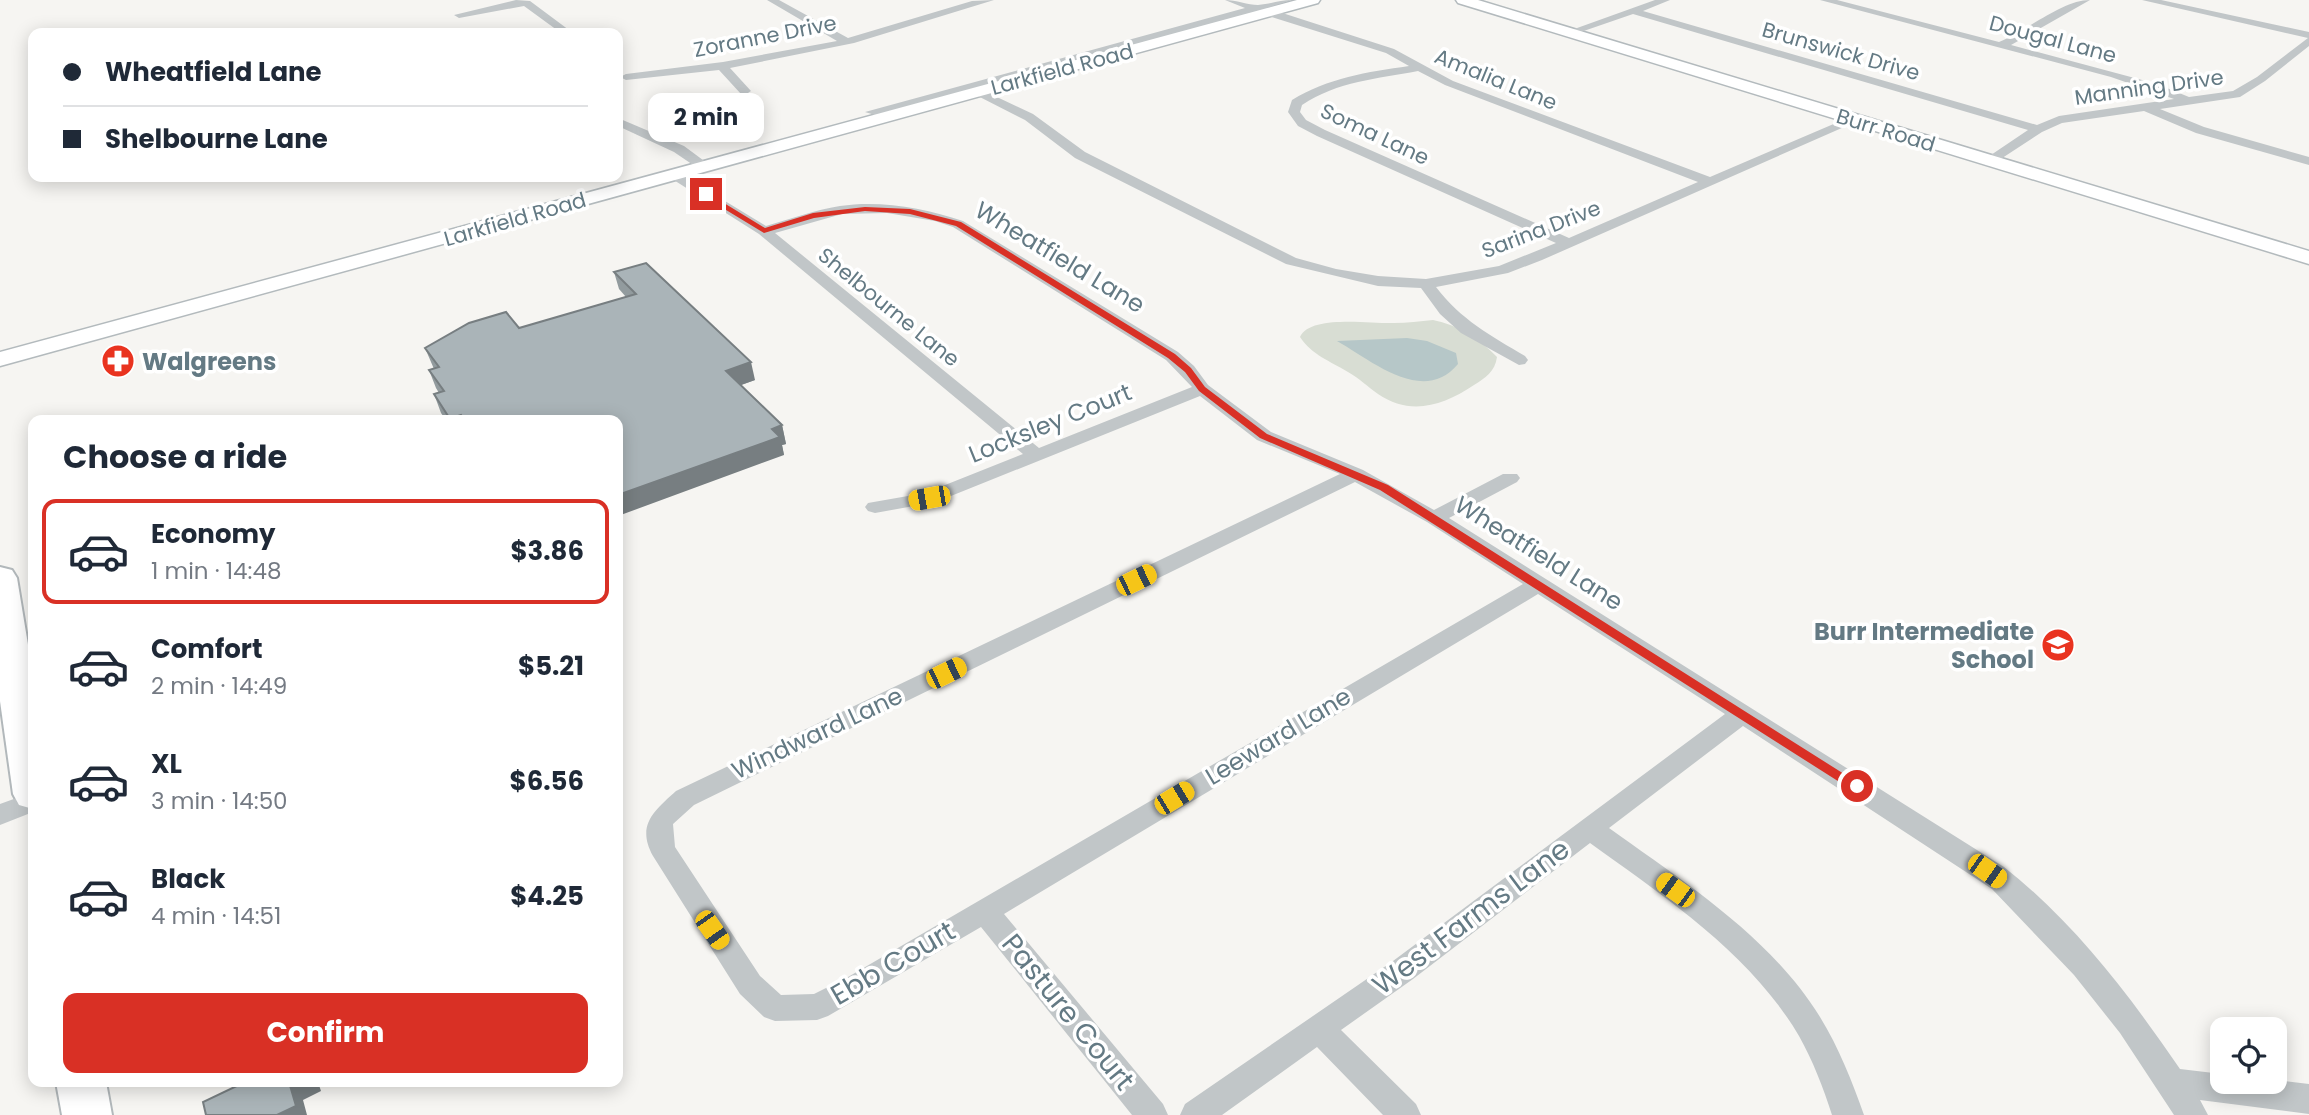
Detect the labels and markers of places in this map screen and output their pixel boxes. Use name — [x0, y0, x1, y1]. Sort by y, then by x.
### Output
pharmacy icon: Walgreens — [99, 342, 137, 380]
place label: Walgreens — [142, 345, 276, 378]
place label: Burr Intermediate School — [1814, 615, 2034, 676]
school or university icon: Burr Intermediate School — [2039, 626, 2077, 664]

